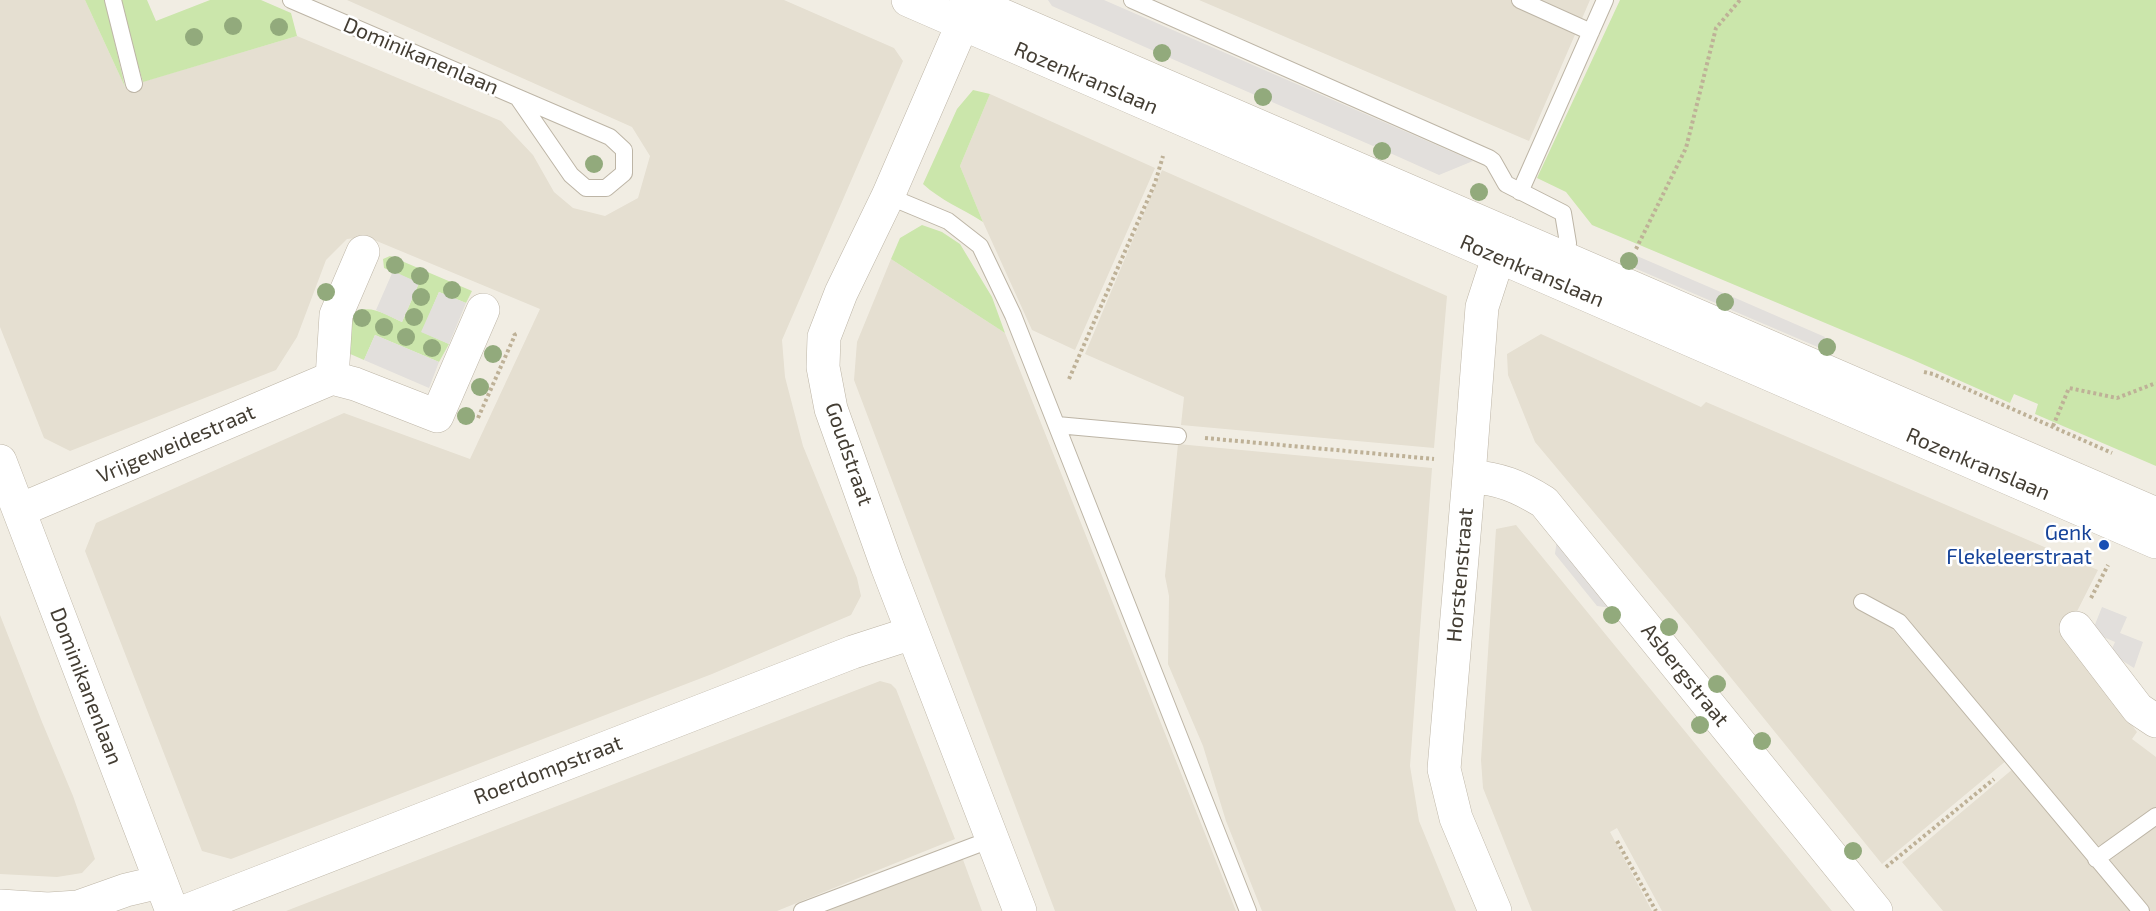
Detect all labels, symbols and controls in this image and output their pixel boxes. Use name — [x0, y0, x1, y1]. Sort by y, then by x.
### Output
street label: Dominikanenlaan — [340, 12, 502, 100]
street label: Rozenkranslaan — [1010, 36, 1162, 120]
street label: Rozenkranslaan — [1456, 229, 1608, 313]
street label: Vrijgeweidestraat — [93, 399, 259, 489]
street label: Goudstraat — [820, 399, 878, 509]
street label: Rozenkranslaan — [1902, 422, 2054, 506]
street label: Horstenstraat — [1442, 507, 1478, 643]
place label: Genk Flekeleerstraat — [1946, 520, 2092, 570]
marker: Genk Flekeleerstraat — [2097, 538, 2111, 552]
street label: Dominikanenlaan — [44, 604, 128, 768]
street label: Asbergstraat — [1636, 618, 1734, 732]
street label: Roerdompstraat — [470, 730, 626, 810]

